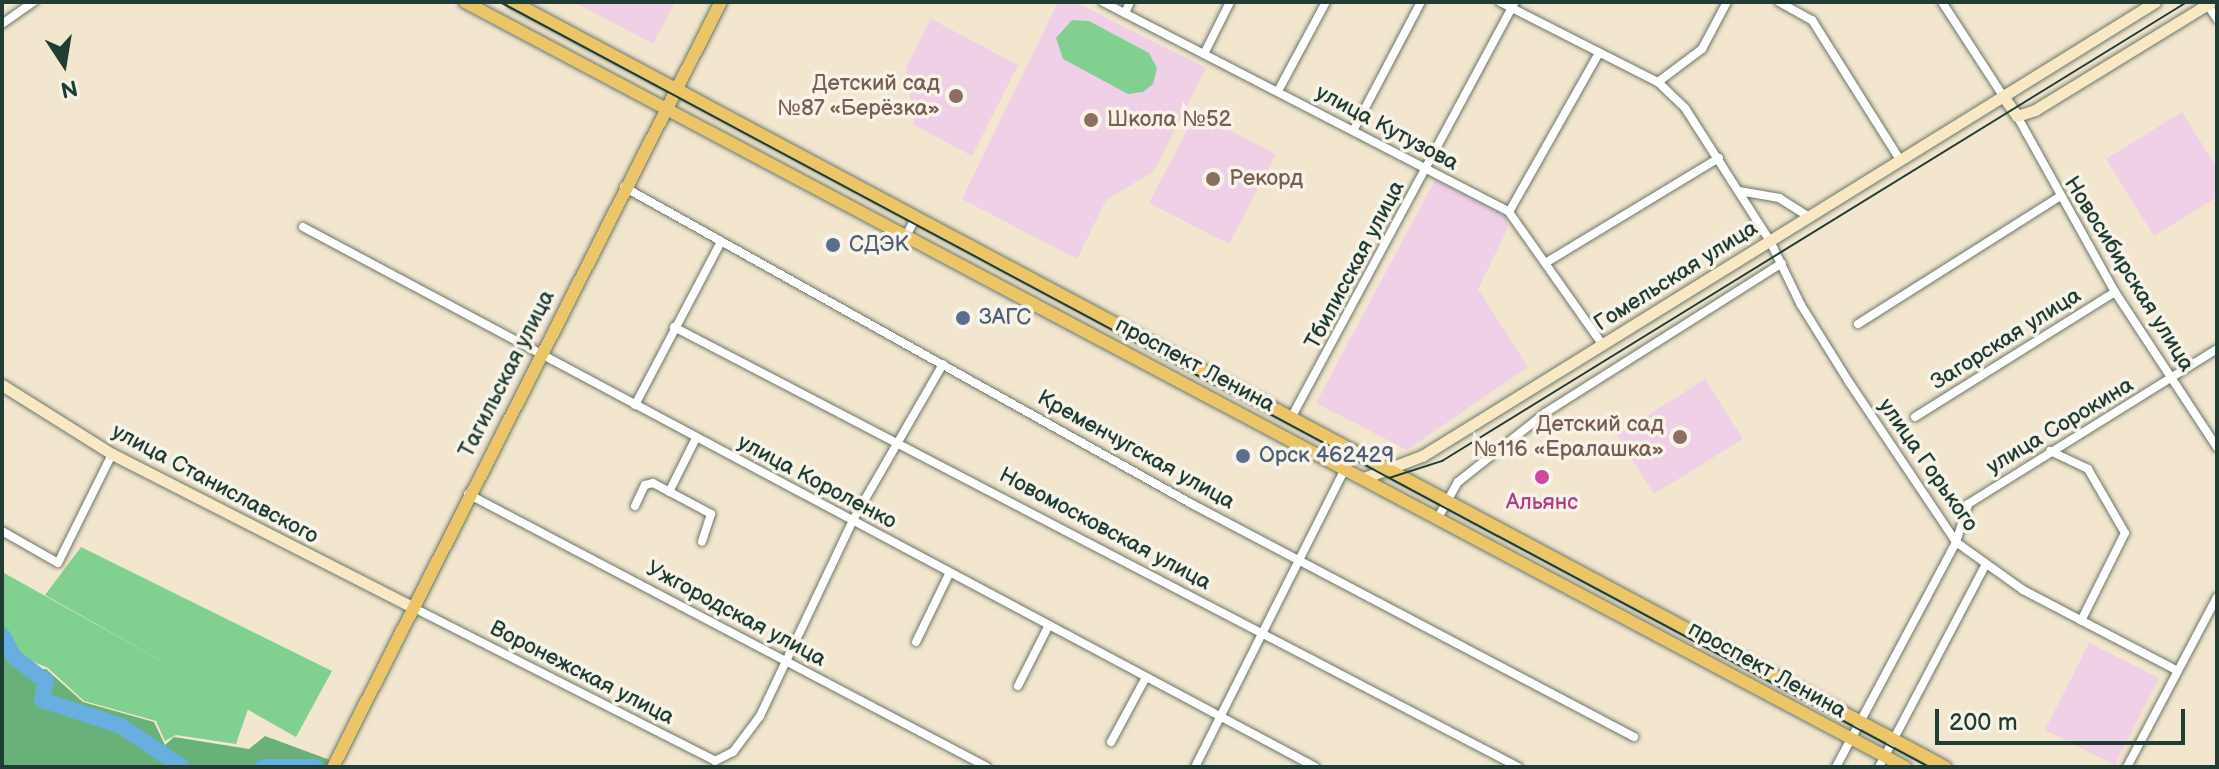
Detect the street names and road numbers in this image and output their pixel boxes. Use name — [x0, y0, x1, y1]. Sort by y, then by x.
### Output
street label: улица Кутузова — [1311, 79, 1463, 177]
street label: Новосибирская улица — [2058, 172, 2200, 376]
street label: Тбилисская улица — [1299, 176, 1411, 354]
street label: Гомельская улица — [1589, 215, 1763, 337]
street label: Загорская улица — [1926, 282, 2086, 396]
street label: Тагильская улица — [453, 286, 561, 462]
street label: проспект Ленина — [1111, 312, 1279, 418]
street label: улица Сорокина — [1982, 372, 2138, 480]
street label: Кременчугская улица — [1033, 385, 1239, 515]
street label: улица Горького — [1872, 393, 1984, 537]
street label: улица Станиславского — [107, 418, 323, 550]
street label: улица Короленко — [733, 429, 901, 535]
street label: Новомосковская улица — [995, 462, 1215, 596]
street label: Ужгородская улица — [641, 555, 831, 673]
street label: Воронежская улица — [486, 615, 678, 731]
street label: проспект Ленина — [1683, 616, 1851, 724]

